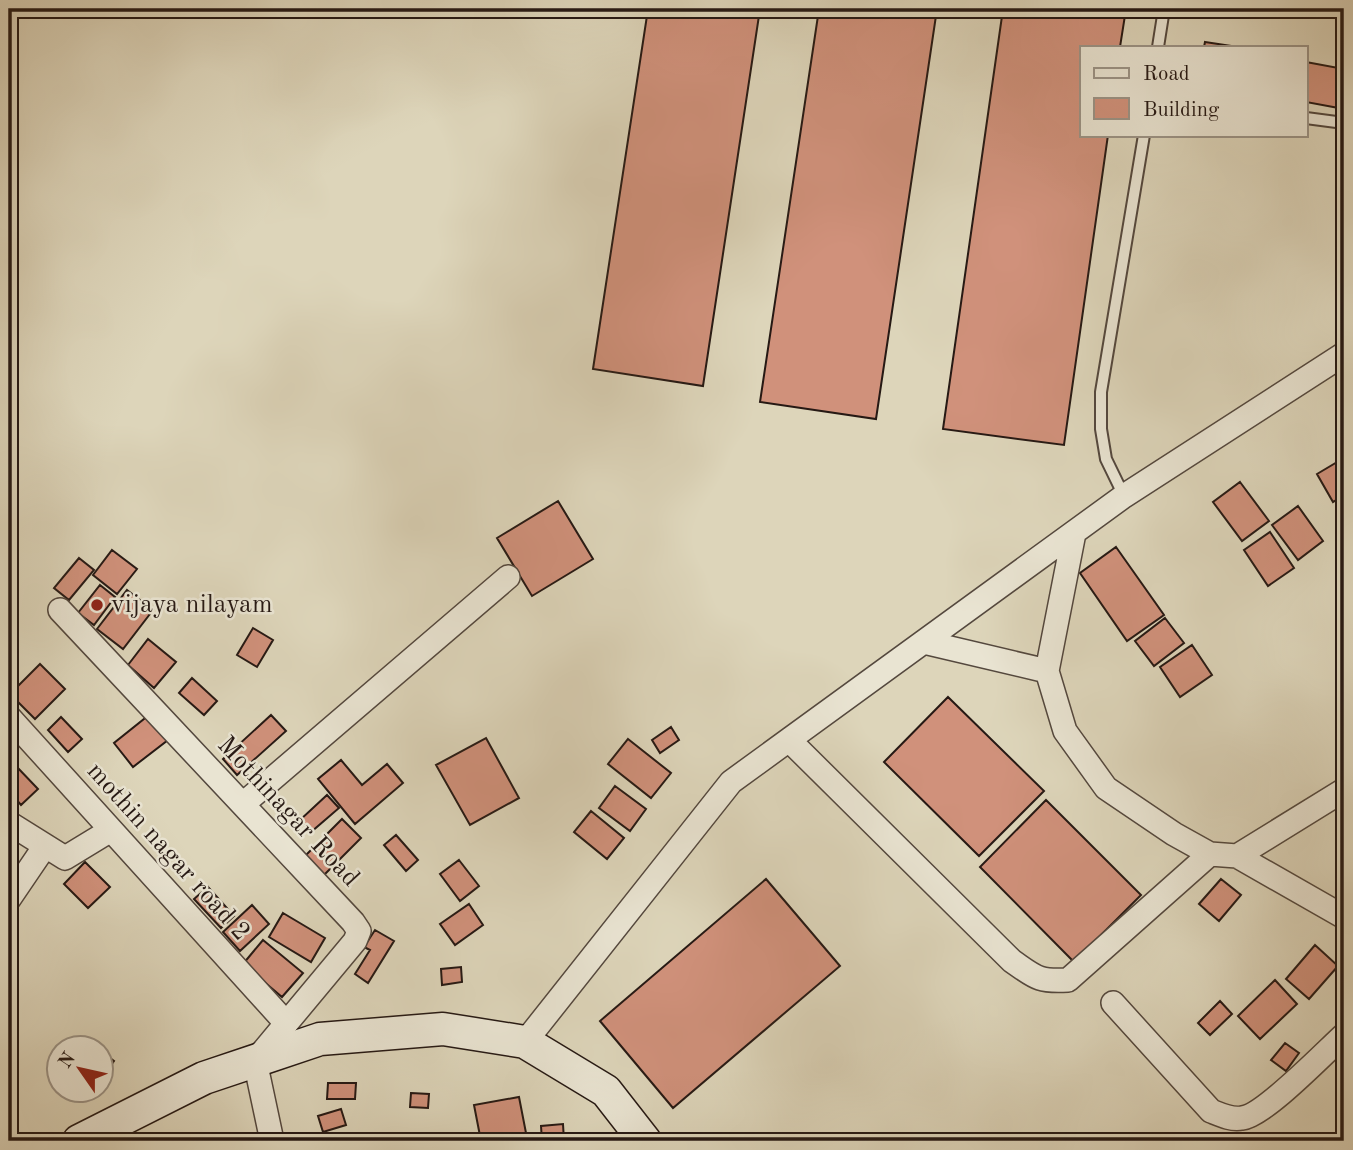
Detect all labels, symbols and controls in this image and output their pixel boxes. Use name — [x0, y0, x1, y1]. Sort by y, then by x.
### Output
legend — [1080, 46, 1308, 136]
text: Road — [1143, 64, 1190, 85]
text: Building — [1143, 100, 1220, 121]
place label: vijaya nilayam — [111, 592, 273, 618]
marker: vijaya nilayam — [89, 597, 105, 613]
street label: Mothinagar Road — [212, 732, 364, 892]
street label: mothin nagar road 2 — [82, 758, 254, 946]
north arrow — [46, 1034, 116, 1104]
text: N — [56, 1049, 80, 1072]

